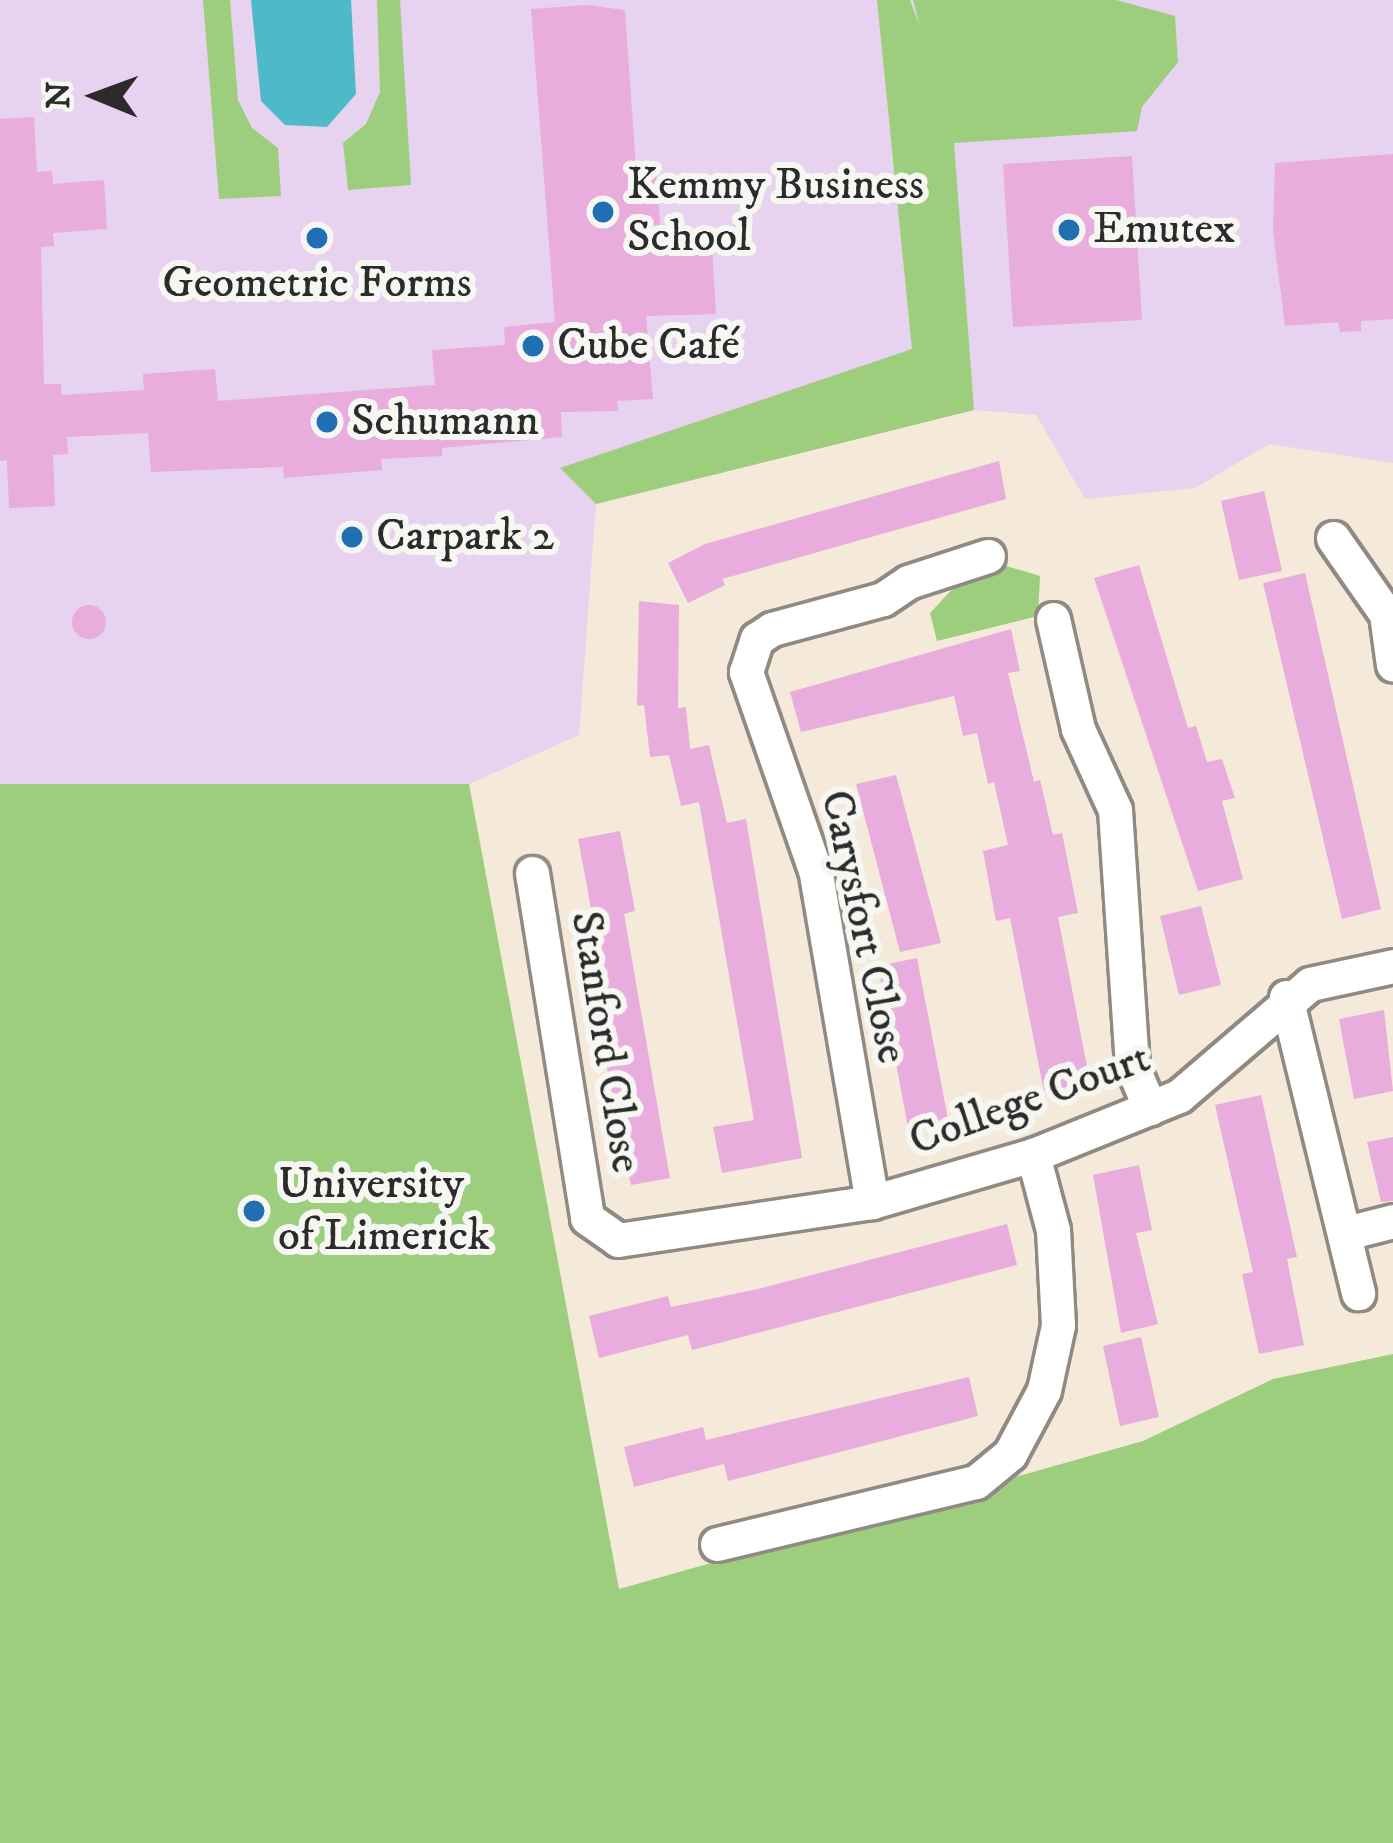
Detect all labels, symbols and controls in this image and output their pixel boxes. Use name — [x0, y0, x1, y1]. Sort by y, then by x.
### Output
north arrow — [36, 36, 156, 156]
text: N — [39, 81, 80, 109]
place label: Kemmy Business School — [627, 159, 924, 265]
marker: Kemmy Business School — [590, 199, 616, 225]
place label: Emutex — [1093, 203, 1235, 257]
marker: Emutex — [1056, 217, 1082, 243]
marker: Geometric Forms — [304, 225, 330, 251]
place label: Geometric Forms — [162, 257, 472, 311]
place label: Cube Café — [557, 319, 740, 373]
marker: Cube Café — [520, 333, 546, 359]
place label: Schumann — [351, 395, 539, 449]
marker: Schumann — [314, 409, 340, 435]
place label: Carpark 2 — [376, 510, 554, 564]
marker: Carpark 2 — [339, 524, 365, 550]
street label: Carysfort Close — [808, 786, 918, 1068]
street label: Stanford Close — [558, 907, 652, 1177]
street label: College Court — [902, 1032, 1158, 1168]
place label: University of Limerick — [278, 1158, 490, 1264]
marker: University of Limerick — [241, 1198, 267, 1224]

